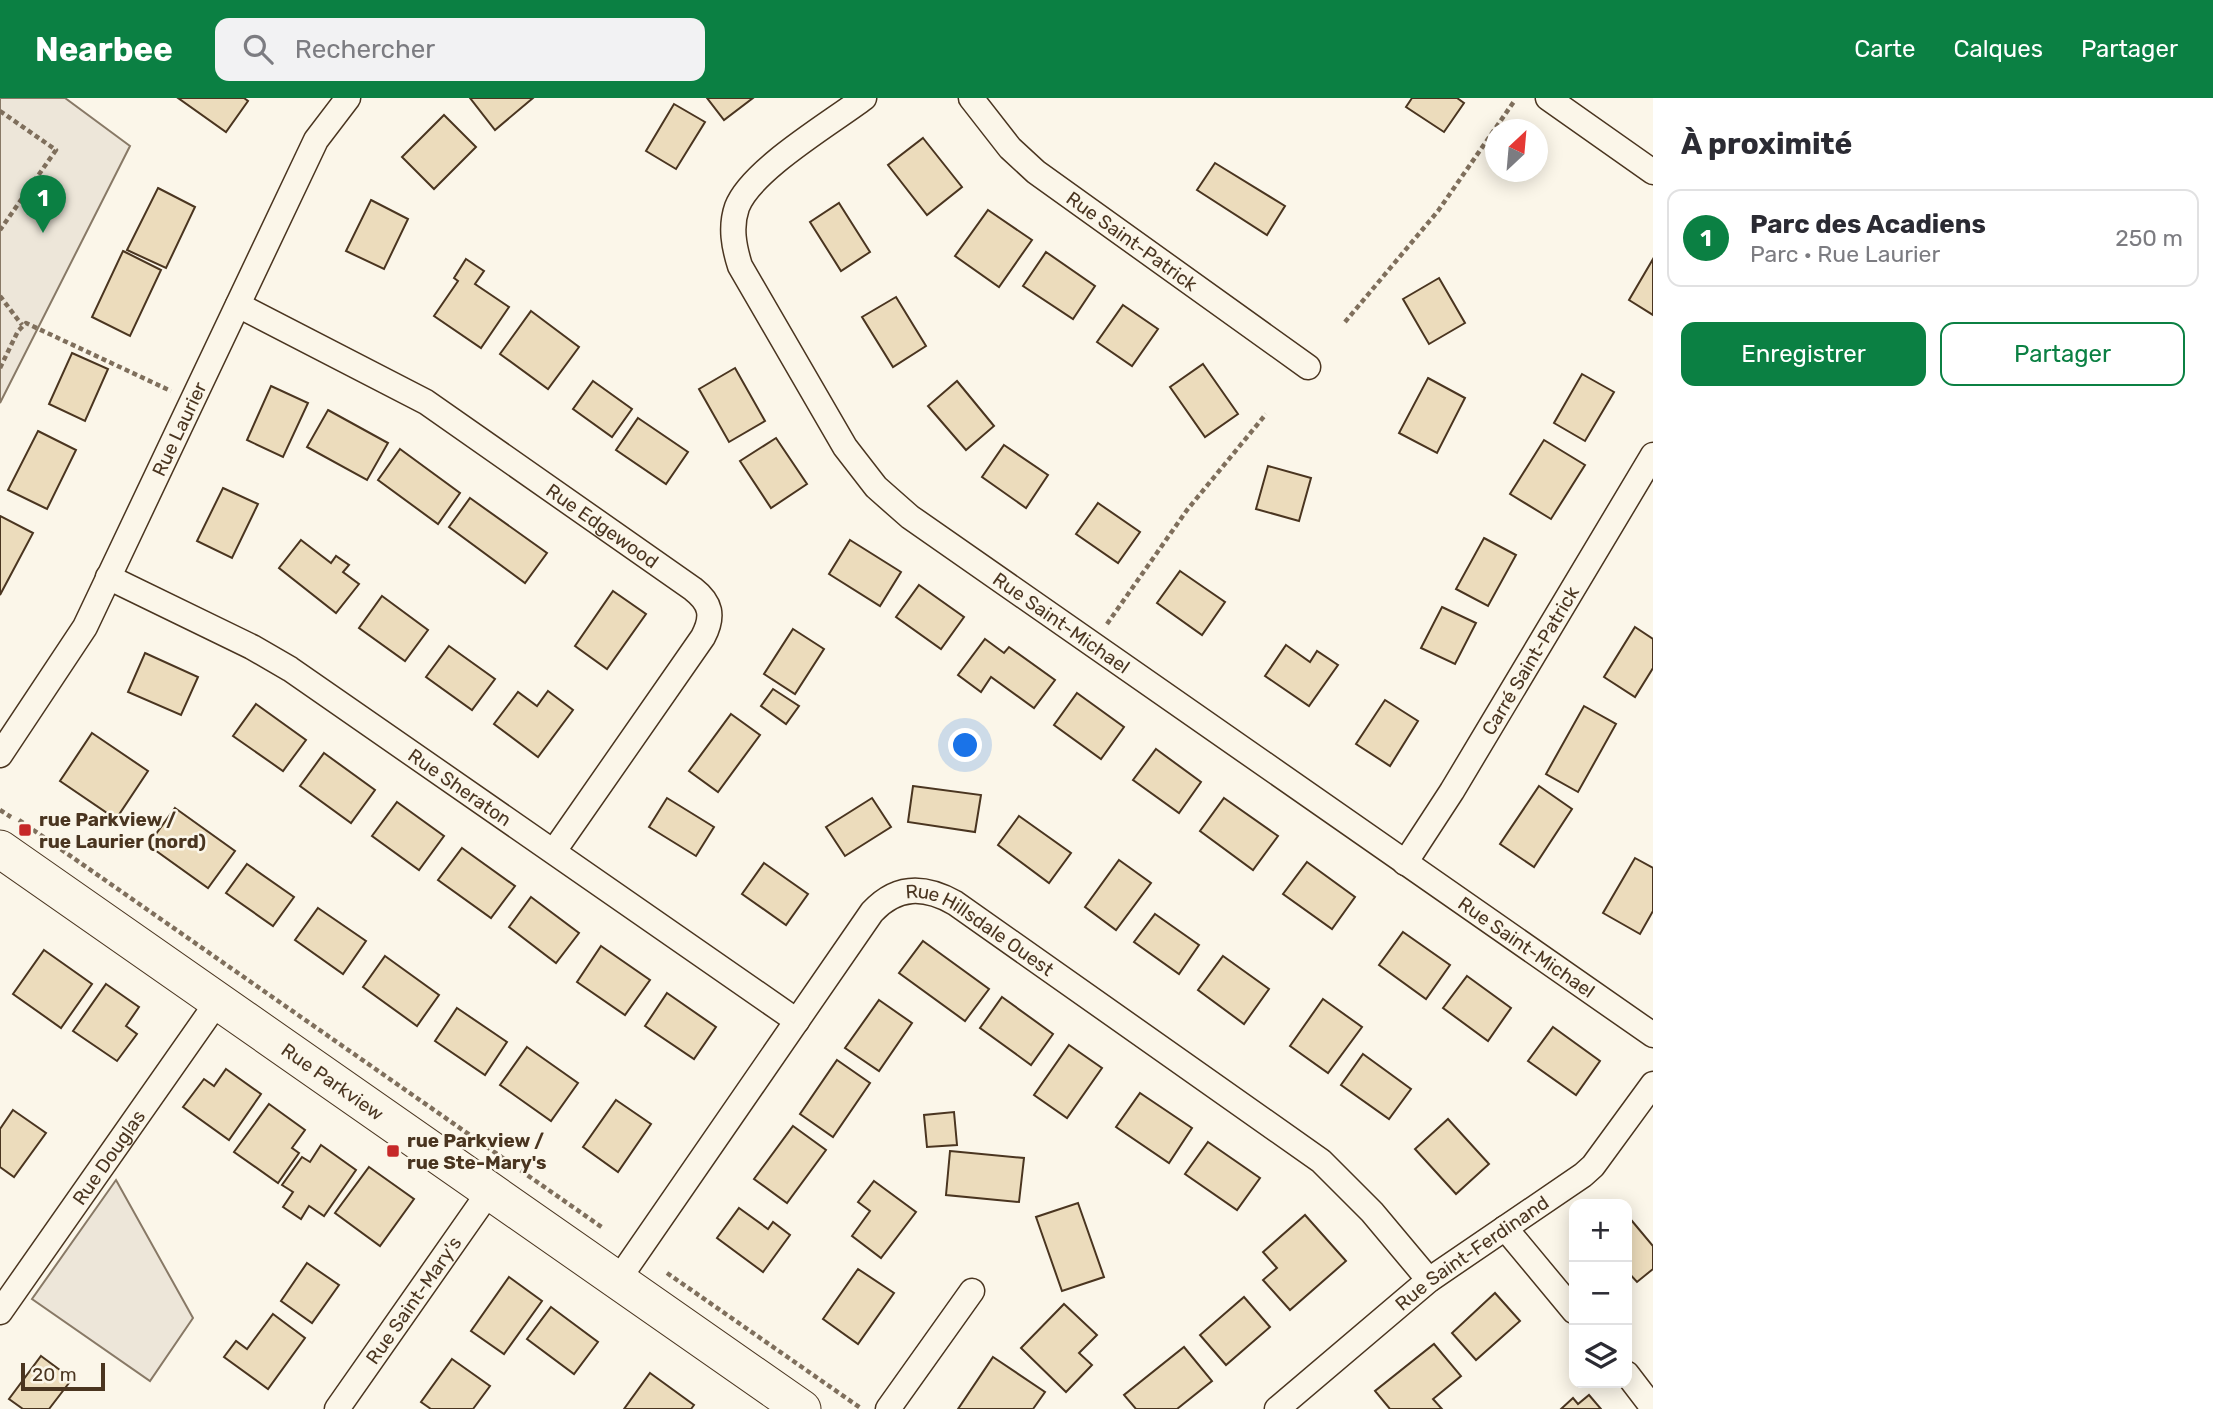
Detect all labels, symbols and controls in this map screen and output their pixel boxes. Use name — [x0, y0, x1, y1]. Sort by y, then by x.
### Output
search box — [215, 18, 705, 81]
text: Nearbee — [35, 30, 173, 69]
icon: search — [239, 30, 277, 68]
text: Rechercher — [295, 34, 435, 65]
text: Carte — [1854, 35, 1915, 63]
text: Calques — [1953, 35, 2043, 63]
text: Partager — [2081, 35, 2178, 63]
north arrow — [1485, 119, 1548, 182]
text: À proximité — [1681, 126, 1852, 162]
pin: 1 — [20, 175, 66, 233]
street label: Rue Saint-Patrick — [1062, 187, 1202, 296]
text: Parc des Acadiens — [1750, 209, 1986, 240]
text: 1 — [1700, 224, 1712, 252]
text: 250 m — [2115, 224, 2183, 252]
text: Parc · Rue Laurier — [1750, 240, 1940, 268]
button: Enregistrer — [1681, 322, 1926, 386]
button: Partager — [1940, 322, 2185, 386]
street label: Rue Laurier — [147, 378, 212, 480]
street label: Rue Edgewood — [542, 479, 663, 573]
street label: Rue Saint-Michael — [988, 567, 1134, 679]
street label: Carré Saint-Patrick — [1477, 582, 1584, 739]
your location — [948, 728, 982, 762]
street label: Rue Sheraton — [404, 744, 516, 831]
place label: rue Parkview / rue Laurier (nord) — [39, 808, 206, 853]
marker: rue Parkview / rue Laurier (nord) — [17, 822, 33, 838]
street label: Rue Hillsdale Ouest — [905, 880, 1059, 981]
street label: Rue Saint-Michael — [1454, 892, 1599, 1003]
street label: Rue Parkview — [277, 1038, 388, 1125]
street label: Rue Douglas — [68, 1106, 150, 1209]
place label: rue Parkview / rue Ste-Mary's — [407, 1129, 547, 1174]
marker: rue Parkview / rue Ste-Mary's — [385, 1143, 401, 1159]
street label: Rue Saint-Ferdinand — [1391, 1191, 1553, 1316]
map controls — [1569, 1199, 1632, 1388]
button: + — [1569, 1199, 1632, 1262]
street label: Rue Saint-Mary's — [361, 1232, 466, 1369]
button: − — [1569, 1262, 1632, 1325]
button: layers — [1569, 1325, 1632, 1388]
scale bar — [21, 1360, 105, 1392]
text: 20 m — [32, 1363, 77, 1386]

